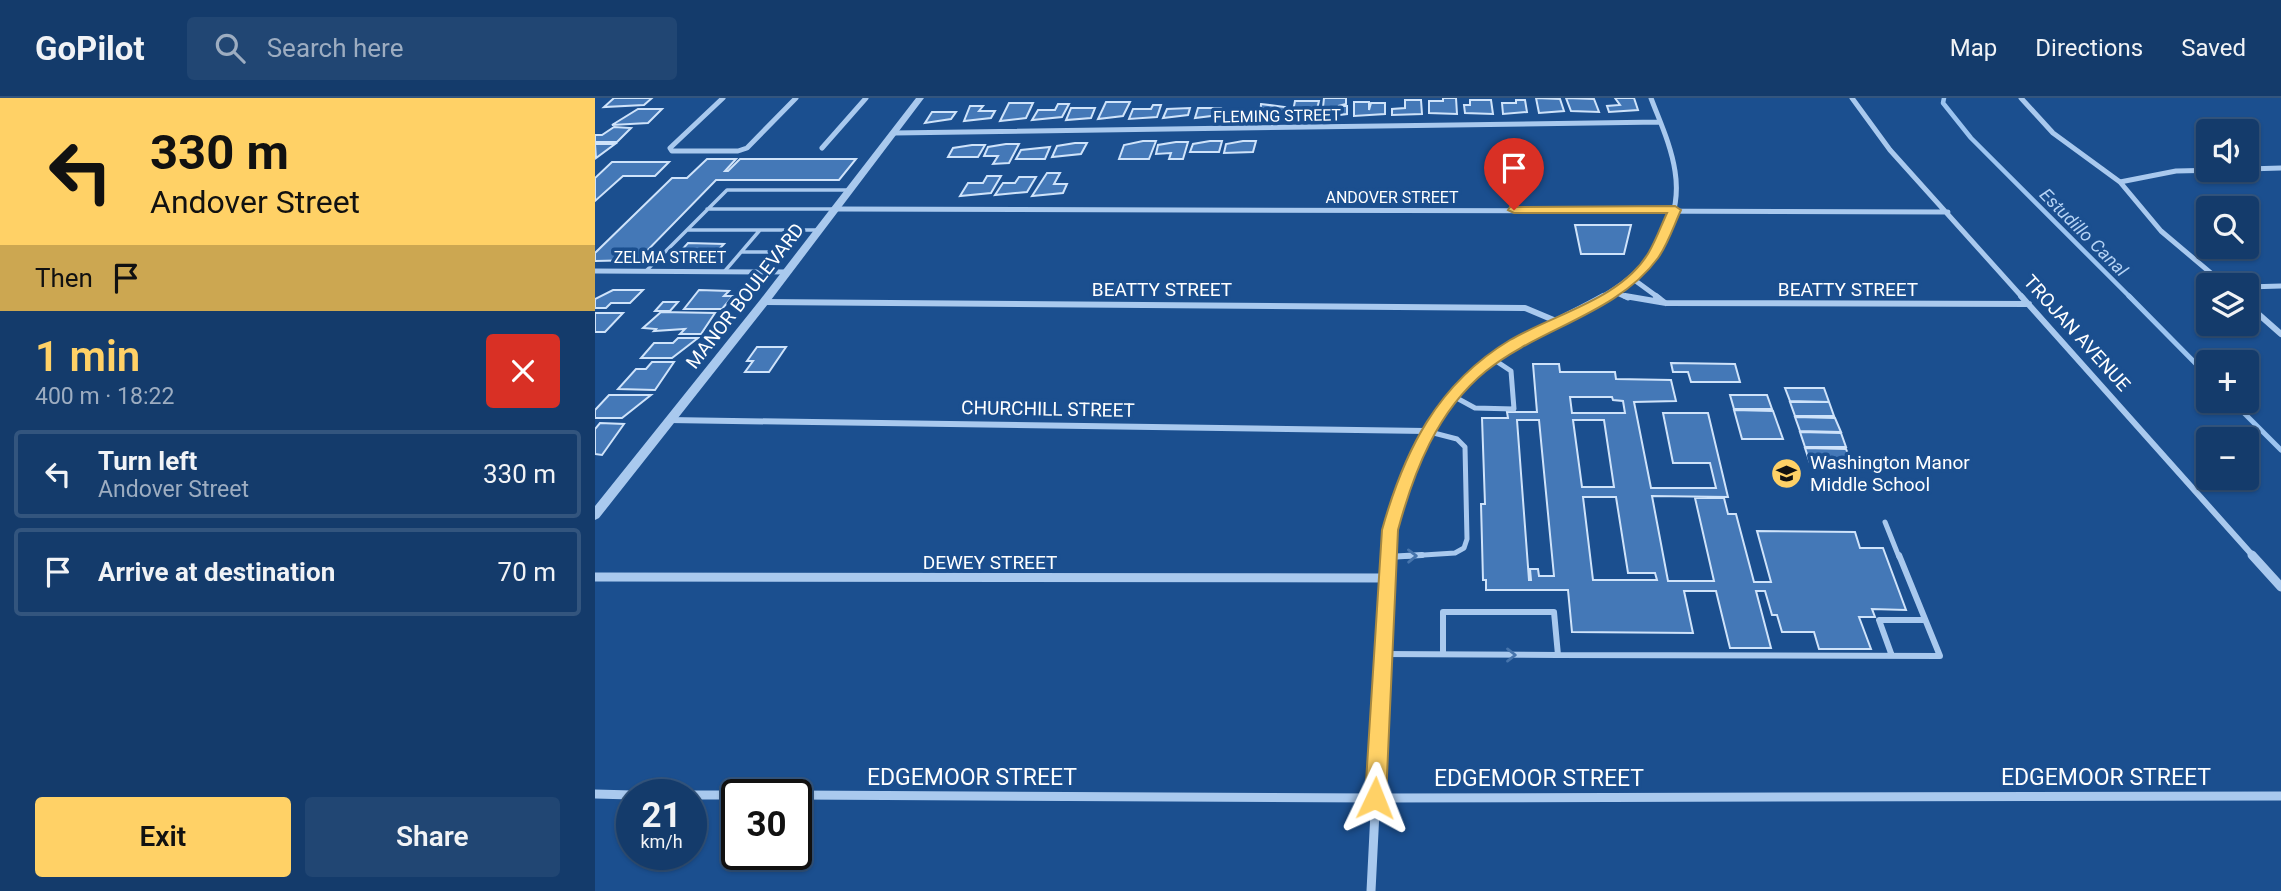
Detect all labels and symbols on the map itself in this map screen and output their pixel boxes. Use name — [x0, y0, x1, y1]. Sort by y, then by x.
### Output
street label: FLEMING STREET — [1213, 105, 1342, 127]
pin — [1484, 138, 1544, 210]
water label: Estudillo Canal — [2036, 184, 2133, 281]
street label: ANDOVER STREET — [1325, 188, 1459, 207]
street label: MANOR BOULEVARD — [681, 219, 809, 373]
street label: ZELMA STREET — [614, 248, 727, 267]
street label: TROJAN AVENUE — [2019, 270, 2135, 396]
street label: BEATTY STREET — [1092, 278, 1232, 301]
street label: BEATTY STREET — [1778, 278, 1918, 301]
street label: CHURCHILL STREET — [961, 396, 1135, 422]
place label: Washington Manor Middle School — [1810, 451, 1970, 496]
school or university icon: Washington Manor Middle School — [1770, 456, 1804, 490]
one-way arrow — [1408, 548, 1418, 564]
street label: DEWEY STREET — [923, 551, 1057, 574]
one-way arrow — [1507, 647, 1517, 663]
position arrow — [1338, 761, 1412, 835]
street label: EDGEMOOR STREET — [867, 764, 1077, 791]
street label: EDGEMOOR STREET — [2001, 764, 2211, 791]
street label: EDGEMOOR STREET — [1434, 765, 1644, 792]
speed limit sign: 30 — [721, 779, 812, 870]

